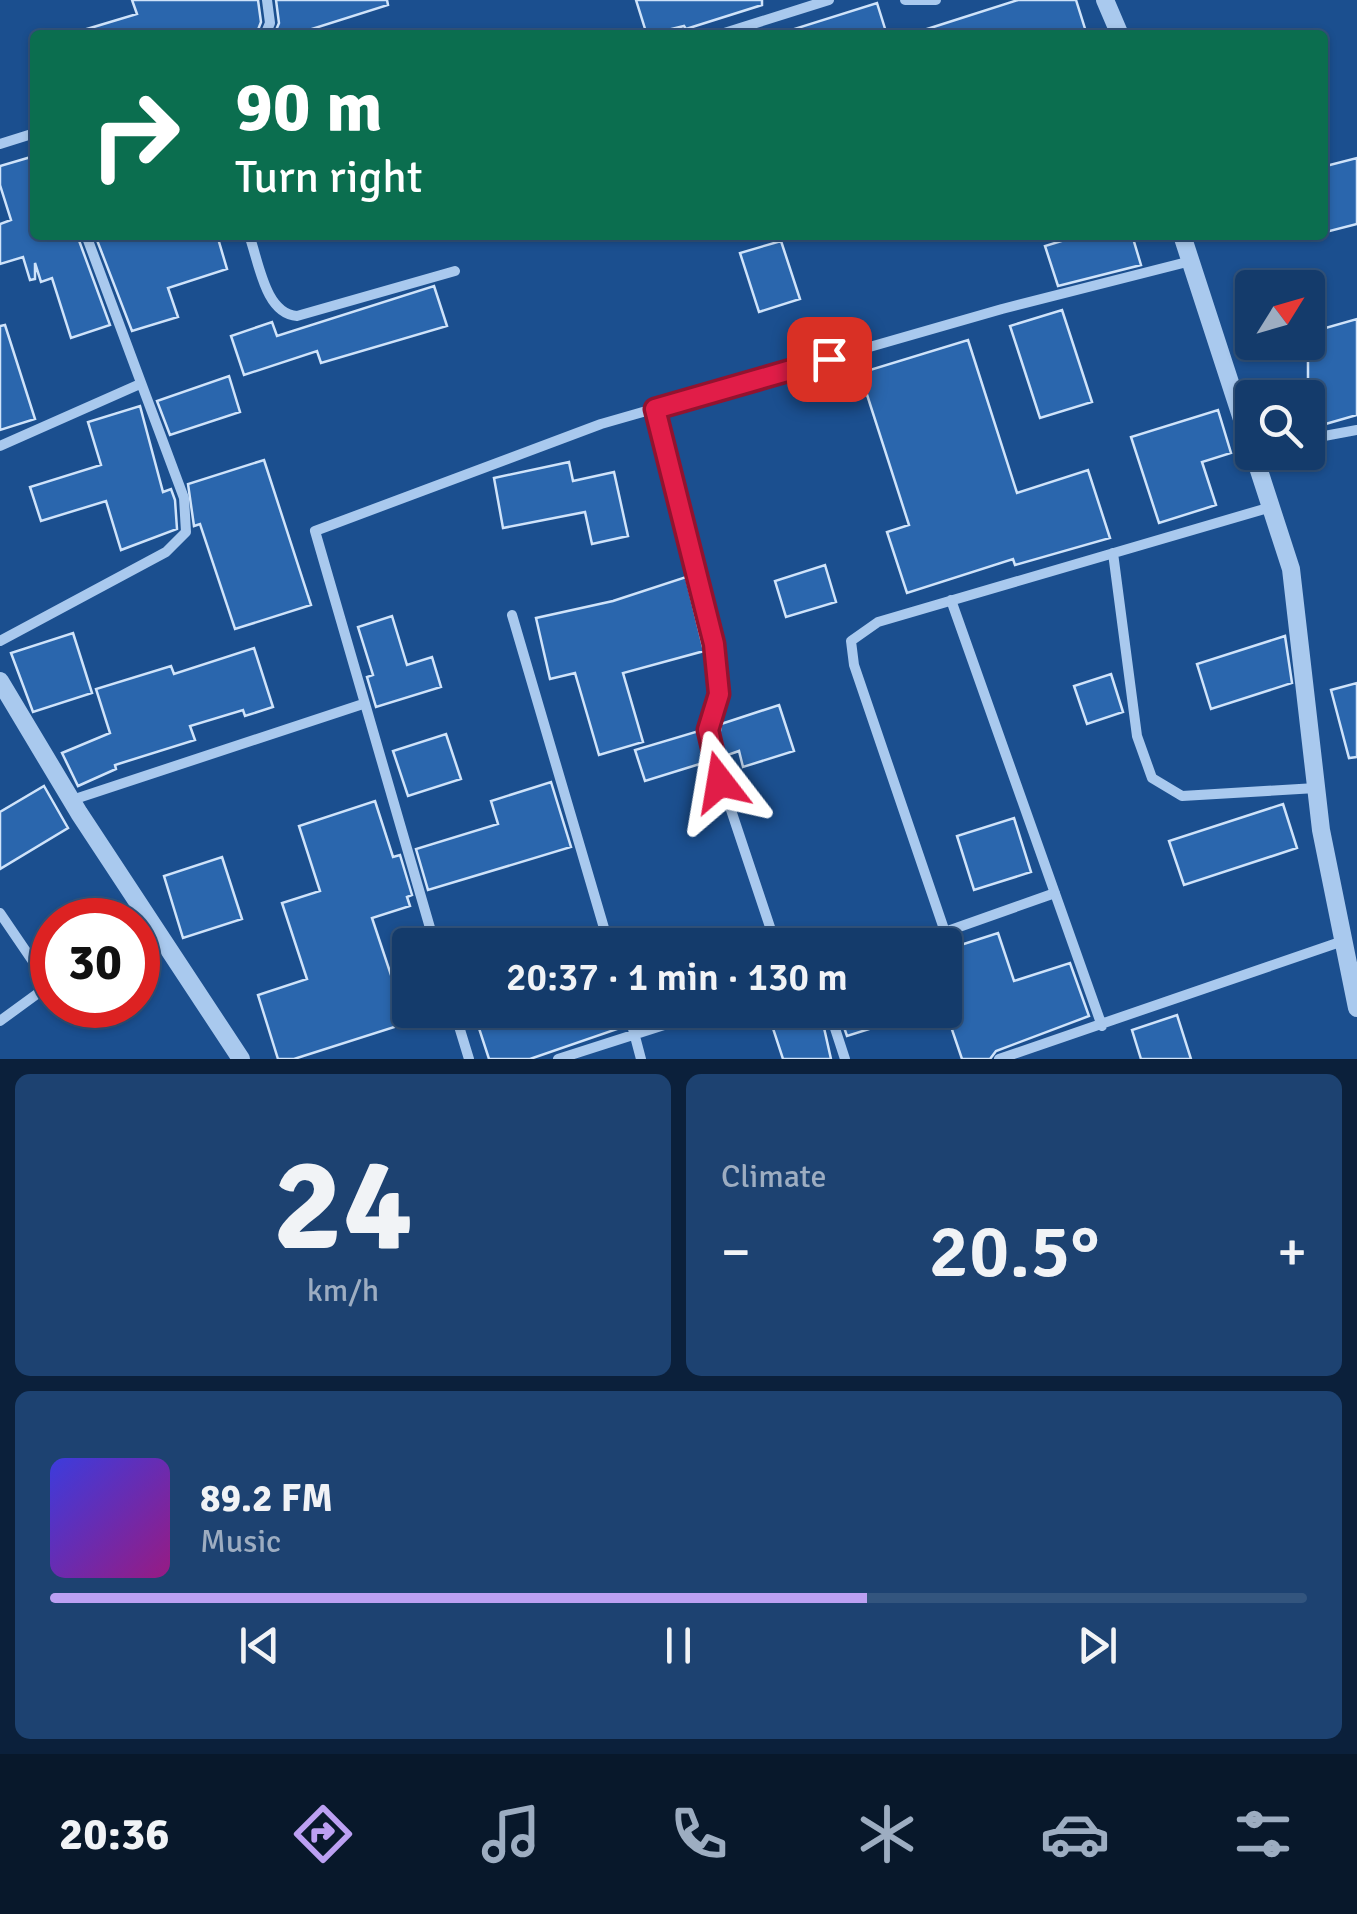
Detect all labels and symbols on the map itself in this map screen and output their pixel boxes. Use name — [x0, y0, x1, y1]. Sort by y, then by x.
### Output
north arrow — [1235, 270, 1325, 360]
pin — [787, 317, 872, 402]
position arrow — [668, 730, 772, 834]
speed limit sign: 30 — [30, 898, 160, 1028]

